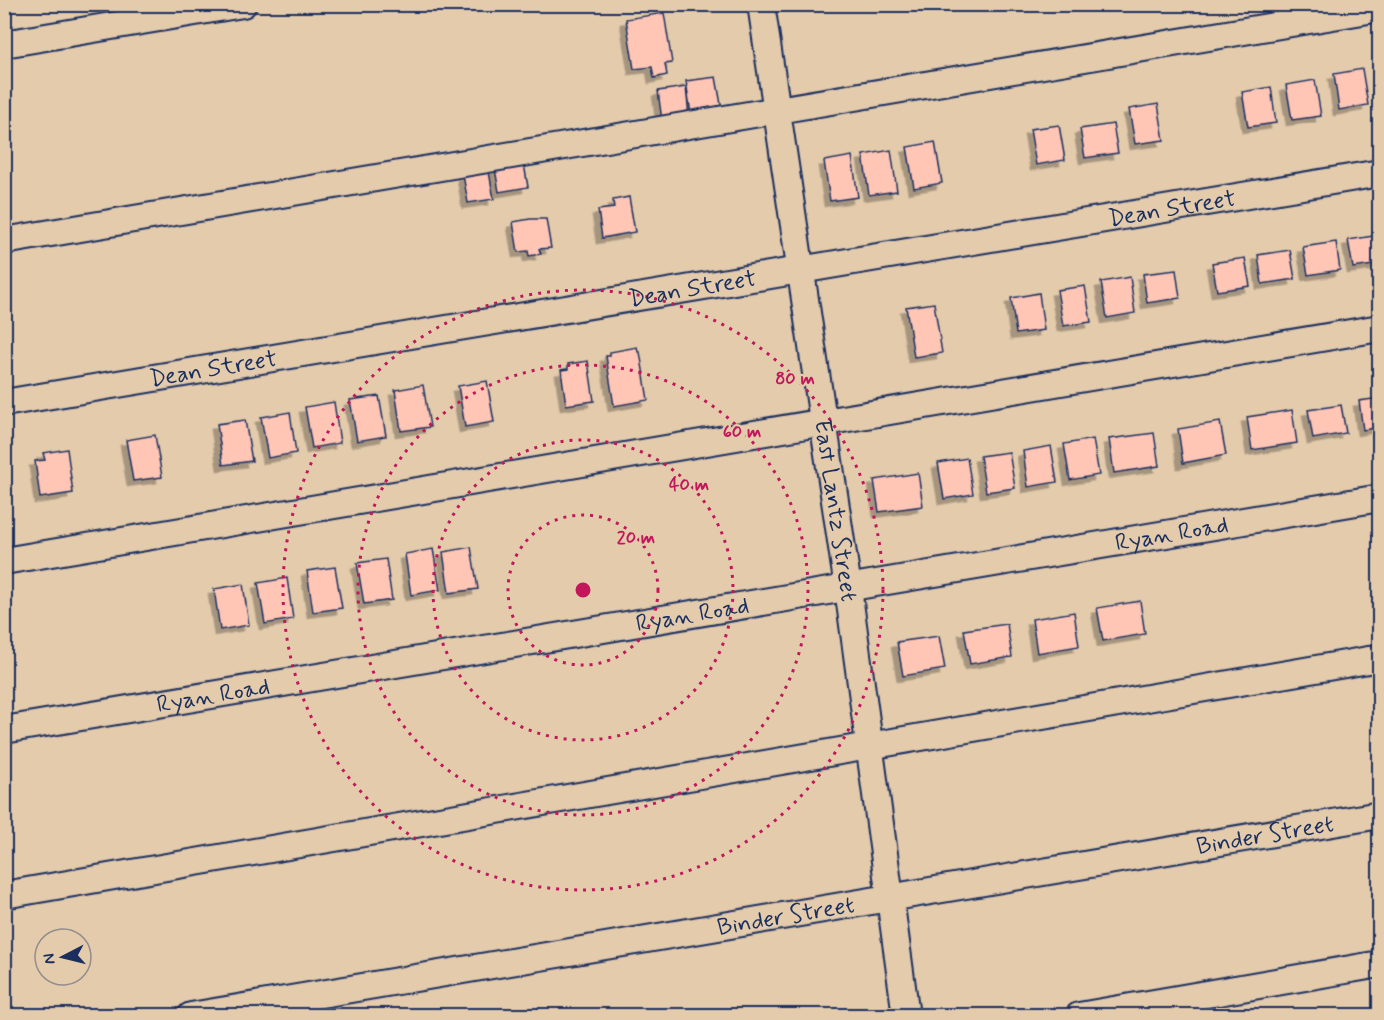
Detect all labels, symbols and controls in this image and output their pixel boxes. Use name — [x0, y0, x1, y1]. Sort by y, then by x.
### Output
street label: Dean Street — [1106, 183, 1238, 235]
street label: Dean Street — [627, 264, 759, 315]
street label: Dean Street — [147, 344, 279, 395]
text: 80 m — [775, 367, 815, 391]
street label: East Lantz Street — [806, 418, 864, 604]
text: 60 m — [723, 420, 761, 444]
text: 40 m — [669, 473, 709, 497]
street label: Ryan Road — [1113, 510, 1231, 559]
text: 20 m — [617, 526, 655, 550]
centre of rings — [573, 580, 593, 600]
street label: Ryan Road — [634, 591, 751, 640]
street label: Ryan Road — [154, 671, 272, 721]
street label: Binder Street — [1194, 809, 1336, 863]
street label: Binder Street — [715, 890, 857, 944]
north arrow — [33, 927, 93, 987]
text: N — [39, 952, 61, 965]

